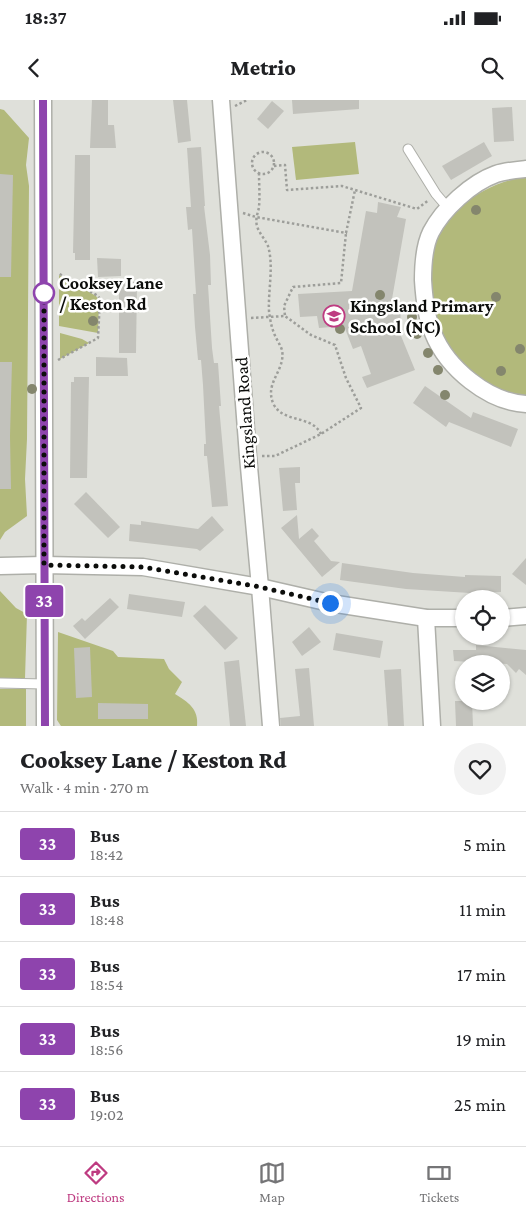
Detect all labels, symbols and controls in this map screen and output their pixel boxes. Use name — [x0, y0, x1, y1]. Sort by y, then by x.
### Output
text: 18:37 — [25, 7, 67, 28]
icon: back — [20, 54, 48, 82]
icon: search — [478, 54, 506, 82]
text: Metrio — [230, 55, 296, 80]
place label: Cooksey Lane / Keston Rd — [59, 273, 163, 314]
marker: Cooksey Lane / Keston Rd — [33, 282, 55, 304]
place label: Kingsland Primary School (NC) — [350, 296, 494, 338]
school or university icon: Kingsland Primary School (NC) — [322, 304, 346, 328]
street label: Kingsland Road — [231, 356, 259, 470]
line badge: 33 — [22, 585, 66, 617]
map controls — [455, 590, 510, 710]
button: locate — [455, 590, 510, 645]
text: 33 — [35, 591, 53, 611]
your location — [318, 591, 343, 616]
button: layers — [455, 655, 510, 710]
button: heart — [454, 743, 506, 795]
text: Cooksey Lane / Keston Rd — [20, 746, 287, 773]
text: Walk · 4 min · 270 m — [20, 779, 149, 796]
text: Bus — [90, 825, 120, 846]
text: 33 — [39, 834, 56, 854]
text: 5 min — [463, 834, 506, 855]
text: 18:42 — [90, 846, 123, 863]
text: Bus — [90, 890, 120, 911]
text: 33 — [39, 899, 56, 919]
text: 11 min — [459, 899, 506, 920]
text: 18:48 — [90, 911, 124, 928]
text: Bus — [90, 955, 120, 976]
text: 33 — [39, 964, 56, 984]
text: 17 min — [457, 964, 506, 985]
text: 18:54 — [90, 976, 123, 993]
text: Bus — [90, 1020, 120, 1041]
text: 33 — [39, 1029, 56, 1049]
text: 19 min — [456, 1029, 506, 1050]
text: 18:56 — [90, 1041, 123, 1058]
text: Bus — [90, 1085, 120, 1106]
text: 33 — [39, 1094, 56, 1114]
text: 25 min — [454, 1094, 506, 1115]
text: 19:02 — [90, 1106, 124, 1123]
tab: Directions — [67, 1159, 125, 1205]
tab: Map — [258, 1159, 286, 1205]
tab: Tickets — [419, 1159, 459, 1205]

